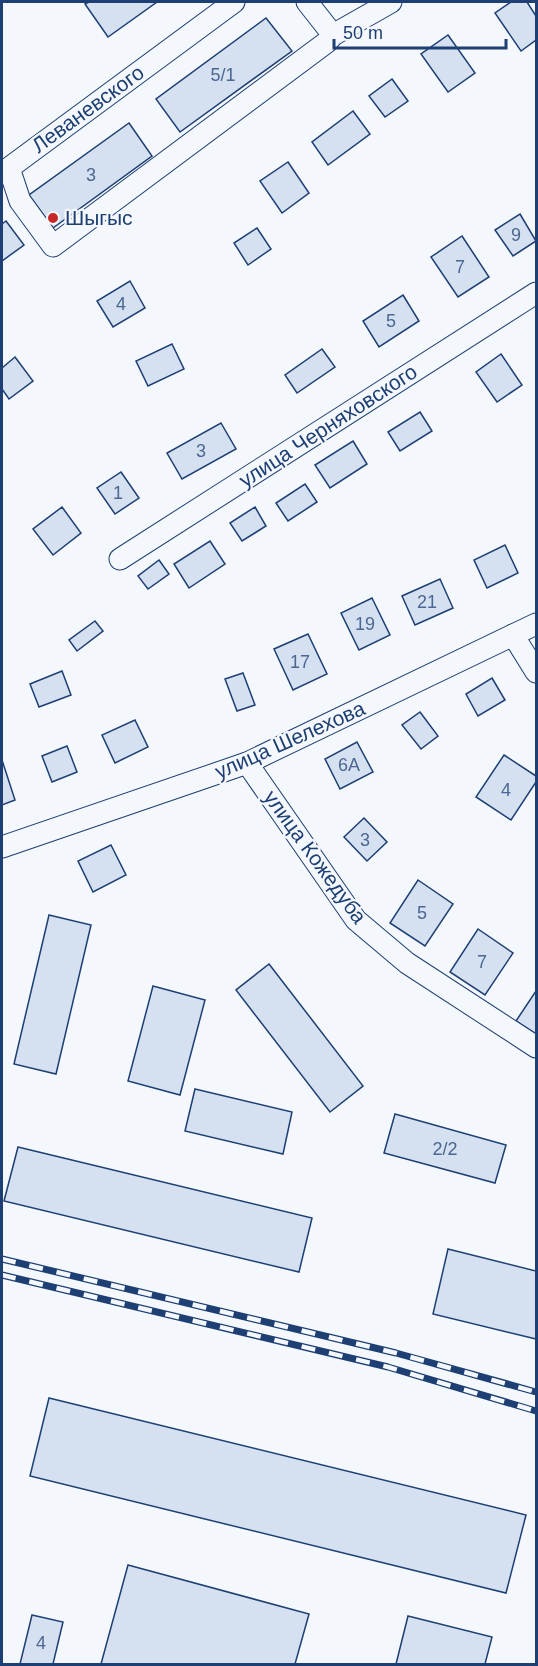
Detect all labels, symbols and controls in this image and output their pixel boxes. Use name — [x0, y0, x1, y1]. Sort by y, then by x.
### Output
scale bar — [334, 12, 506, 50]
text: 50 m — [343, 23, 383, 43]
street label: Леваневского — [27, 60, 148, 157]
house number: 5/1 — [210, 65, 236, 85]
house number: 3 — [86, 165, 96, 185]
place label: Шыгыс — [65, 206, 133, 229]
marker: Шыгыс — [46, 211, 60, 225]
house number: 9 — [511, 225, 521, 245]
house number: 7 — [455, 257, 465, 277]
house number: 4 — [116, 294, 126, 314]
house number: 5 — [386, 311, 396, 331]
street label: улица Черняховского — [235, 360, 421, 492]
house number: 3 — [196, 441, 206, 461]
house number: 1 — [113, 483, 123, 503]
house number: 21 — [417, 592, 437, 612]
house number: 19 — [355, 614, 375, 634]
house number: 17 — [290, 652, 310, 672]
street label: улица Шелехова — [211, 696, 369, 783]
house number: 6А — [338, 755, 360, 775]
house number: 4 — [501, 780, 511, 800]
street label: улица Кожедуба — [259, 786, 372, 928]
house number: 3 — [360, 830, 370, 850]
house number: 5 — [417, 903, 427, 923]
house number: 7 — [477, 952, 487, 972]
house number: 2/2 — [432, 1139, 458, 1159]
house number: 4 — [36, 1633, 46, 1653]

